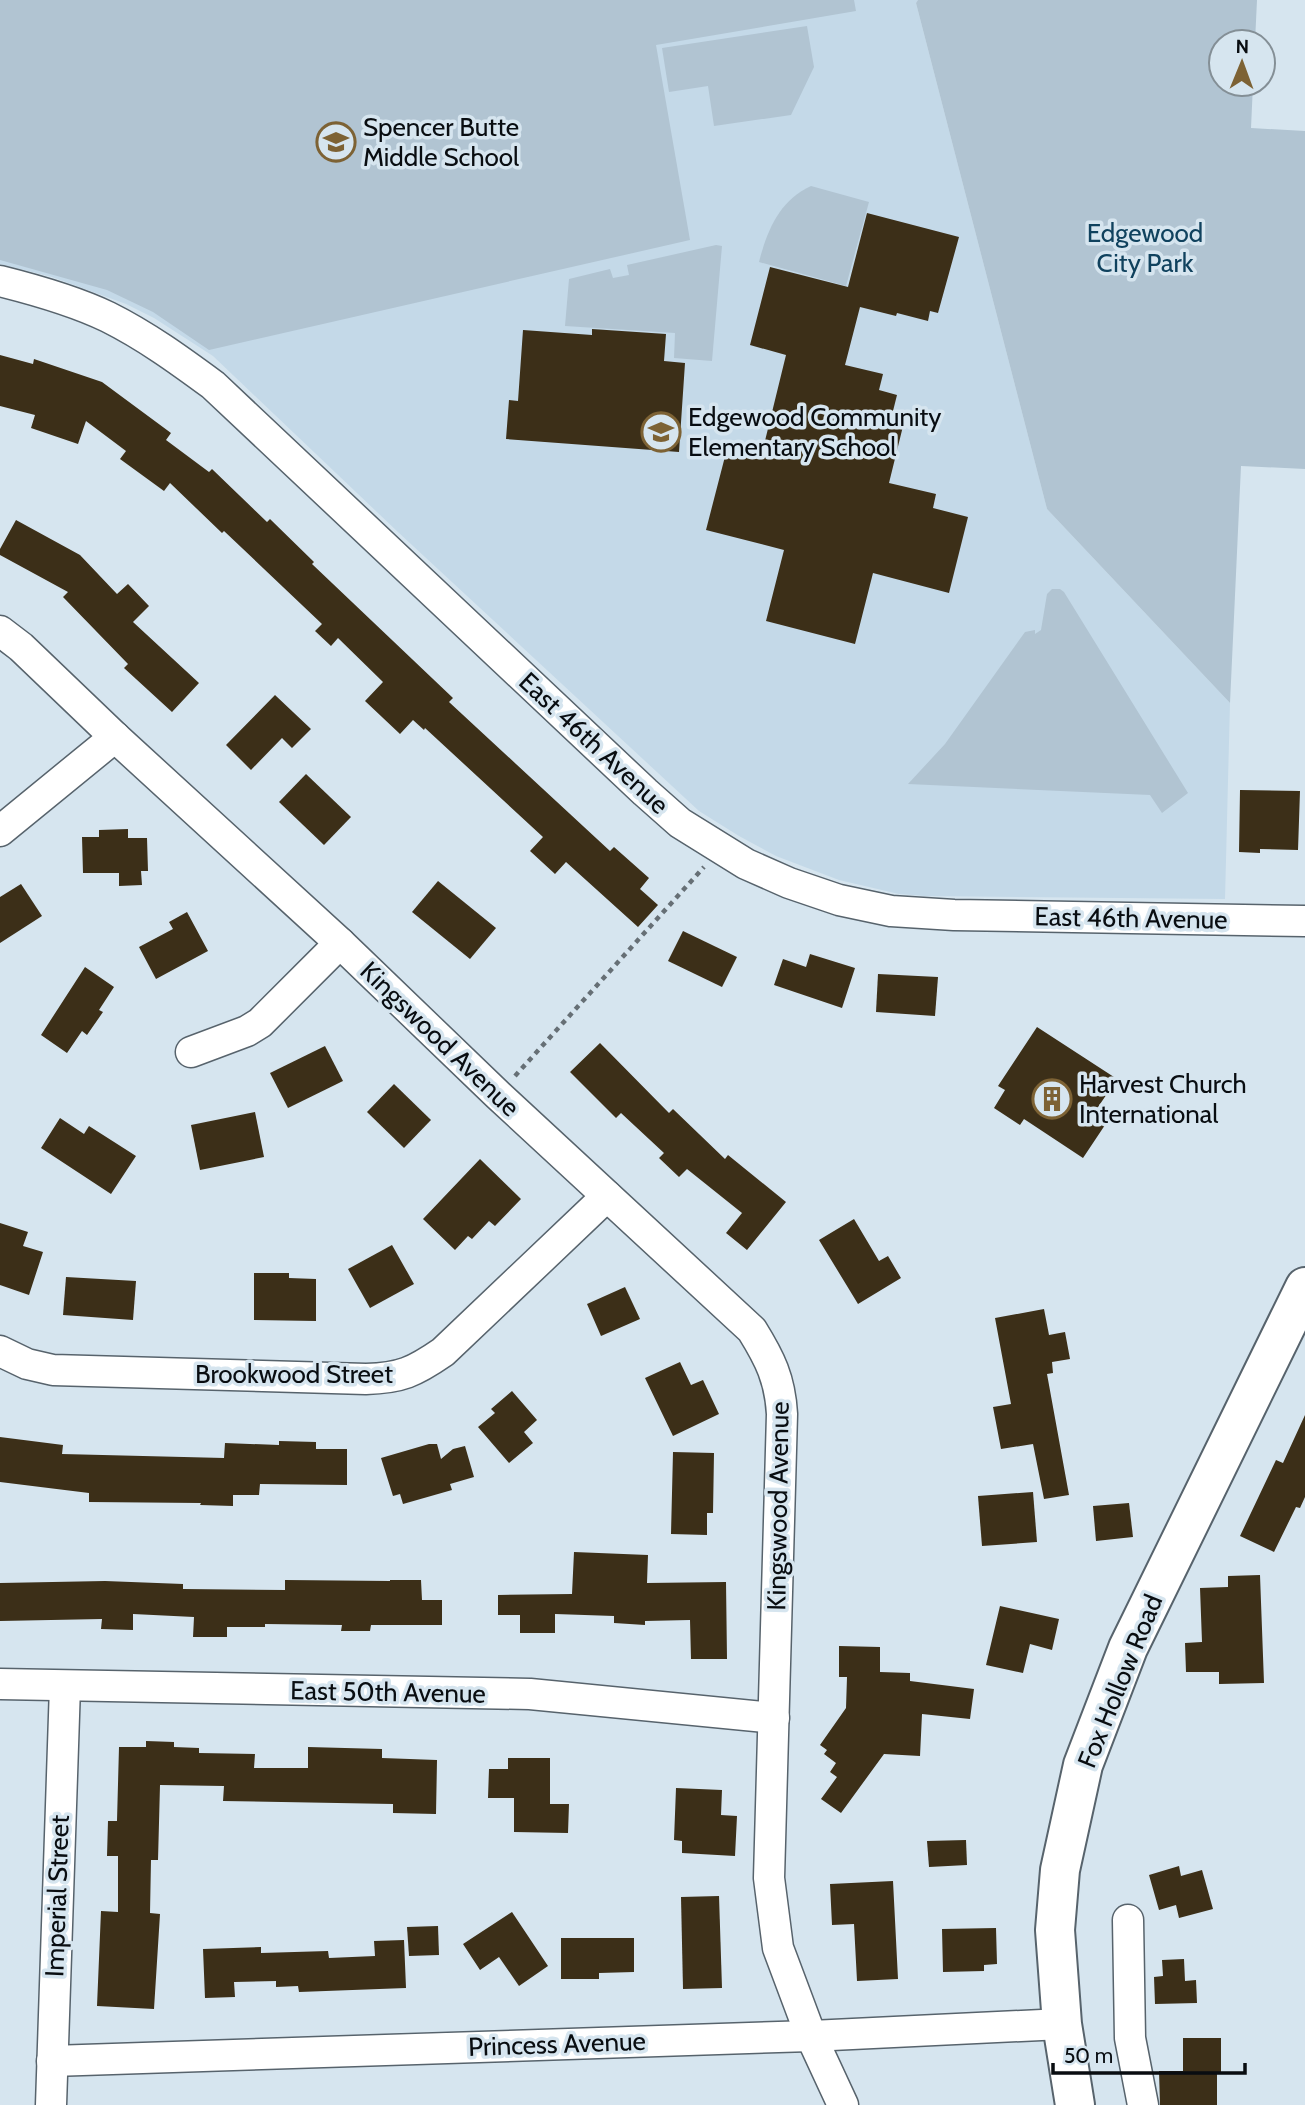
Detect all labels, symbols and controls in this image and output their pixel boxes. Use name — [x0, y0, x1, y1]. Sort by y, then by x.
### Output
north arrow — [1207, 28, 1277, 98]
text: N — [1235, 35, 1249, 58]
place label: Spencer Butte Middle School — [363, 111, 519, 173]
school or university icon: Spencer Butte Middle School — [315, 121, 357, 163]
park label: Edgewood City Park — [1087, 217, 1203, 279]
place label: Edgewood Community Elementary School — [688, 401, 941, 463]
school or university icon: Edgewood Community Elementary School — [640, 411, 682, 453]
street label: East 46th Avenue — [512, 665, 676, 821]
street label: East 46th Avenue — [1034, 900, 1228, 936]
street label: Kingswood Avenue — [354, 955, 526, 1123]
place label: Harvest Church International — [1079, 1068, 1247, 1130]
building icon: Harvest Church International — [1031, 1078, 1073, 1120]
street label: Brookwood Street — [195, 1358, 393, 1390]
street label: Kingswood Avenue — [760, 1401, 796, 1611]
street label: Fox Hollow Road — [1071, 1590, 1169, 1772]
street label: East 50th Avenue — [290, 1674, 486, 1710]
street label: Imperial Street — [38, 1814, 76, 1978]
street label: Princess Avenue — [468, 2025, 646, 2063]
scale bar — [1053, 2032, 1246, 2076]
text: 50 m — [1064, 2043, 1113, 2068]

